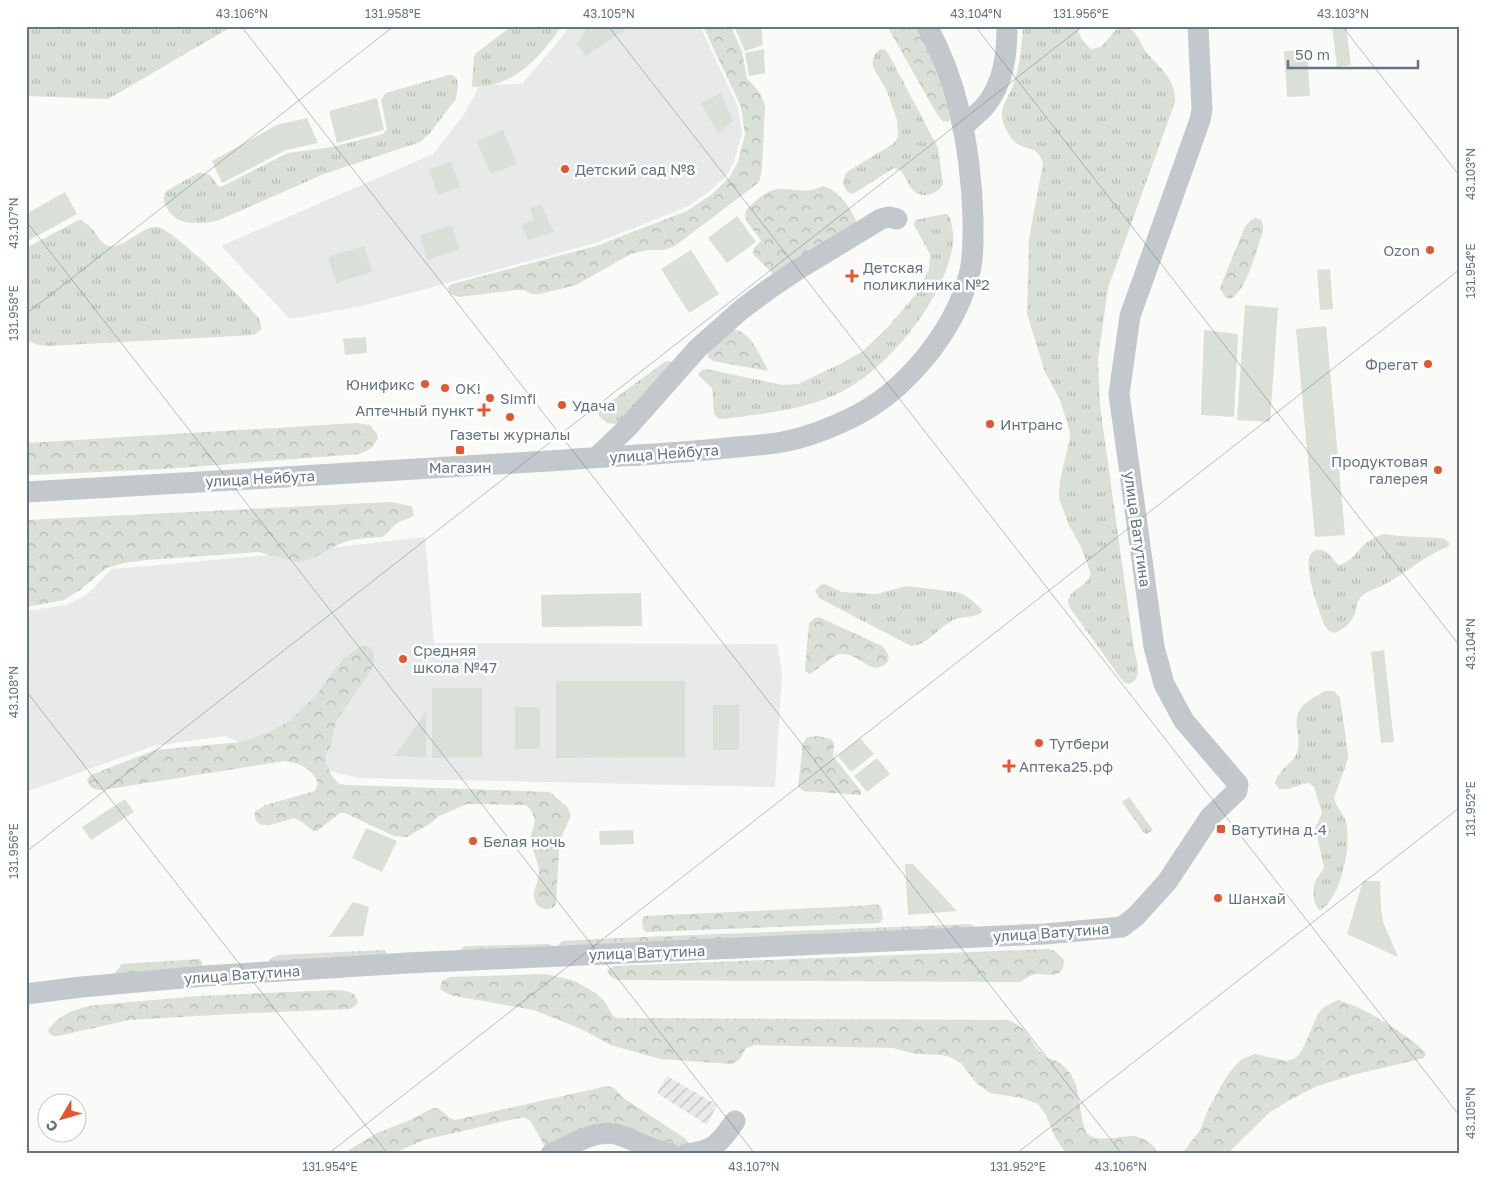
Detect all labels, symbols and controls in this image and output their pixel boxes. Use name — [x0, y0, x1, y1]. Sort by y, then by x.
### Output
text: 43.106°N — [216, 6, 268, 21]
text: 131.958°E — [365, 6, 421, 21]
text: 43.105°N — [583, 6, 635, 21]
text: 43.104°N — [950, 6, 1002, 21]
text: 131.956°E — [1053, 6, 1109, 21]
text: 43.103°N — [1317, 6, 1369, 21]
scale bar — [1288, 38, 1418, 70]
text: 50 m — [1295, 45, 1330, 63]
text: 43.103°N — [1463, 148, 1478, 200]
place label: Детский сад №8 — [575, 160, 695, 178]
marker: Детский сад №8 — [559, 163, 571, 175]
text: 43.107°N — [6, 197, 21, 249]
place label: Ozon — [1383, 241, 1420, 259]
text: 131.954°E — [1463, 243, 1478, 299]
marker: Ozon — [1424, 244, 1436, 256]
place label: Детская поликлиника №2 — [863, 258, 990, 293]
marker: Детская поликлиника №2 — [845, 269, 859, 283]
text: 131.958°E — [6, 285, 21, 341]
place label: Фрегат — [1365, 355, 1419, 373]
marker: Фрегат — [1422, 358, 1434, 370]
place label: Юнификс — [346, 375, 415, 393]
marker: Юнификс — [419, 378, 431, 390]
place label: ОК! — [455, 379, 481, 397]
marker: ОК! — [439, 382, 451, 394]
place label: Simfi — [500, 389, 536, 407]
marker: Simfi — [484, 392, 496, 404]
place label: Удача — [572, 396, 615, 414]
marker: Удача — [556, 399, 568, 411]
place label: Аптечный пункт — [355, 401, 475, 419]
marker: Аптечный пункт — [478, 404, 490, 416]
marker: Газеты журналы — [504, 411, 516, 423]
place label: Интранс — [1000, 415, 1063, 433]
marker: Интранс — [984, 418, 996, 430]
place label: Газеты журналы — [450, 425, 570, 443]
street label: улица Нейбута — [609, 440, 719, 466]
marker: Магазин — [454, 444, 466, 456]
place label: Продуктовая галерея — [1331, 452, 1428, 487]
place label: Магазин — [429, 458, 491, 476]
marker: Продуктовая галерея — [1432, 464, 1444, 476]
street label: улица Нейбута — [205, 466, 315, 490]
street label: улица Ватутина — [1121, 470, 1155, 588]
text: 43.104°N — [1463, 618, 1478, 670]
place label: Средняя школа №47 — [413, 641, 497, 676]
marker: Средняя школа №47 — [397, 653, 409, 665]
text: 43.108°N — [6, 666, 21, 718]
place label: Тутбери — [1049, 734, 1109, 752]
marker: Тутбери — [1033, 737, 1045, 749]
place label: Аптека25.рф — [1019, 757, 1113, 775]
marker: Аптека25.рф — [1003, 760, 1015, 772]
text: 131.952°E — [1463, 781, 1478, 837]
place label: Ватутина д.4 — [1231, 820, 1327, 838]
text: 131.956°E — [6, 823, 21, 879]
marker: Ватутина д.4 — [1215, 823, 1227, 835]
place label: Белая ночь — [483, 832, 566, 850]
marker: Белая ночь — [467, 835, 479, 847]
place label: Шанхай — [1228, 889, 1286, 907]
marker: Шанхай — [1212, 892, 1224, 904]
street label: улица Ватутина — [992, 919, 1110, 945]
street label: улица Ватутина — [588, 941, 706, 963]
street label: улица Ватутина — [183, 961, 301, 987]
text: 43.105°N — [1463, 1087, 1478, 1139]
north arrow — [38, 1092, 88, 1142]
text: С — [42, 1117, 61, 1135]
text: 131.954°E — [302, 1159, 358, 1174]
text: 43.107°N — [728, 1159, 780, 1174]
text: 131.952°E — [990, 1159, 1046, 1174]
text: 43.106°N — [1095, 1159, 1147, 1174]

